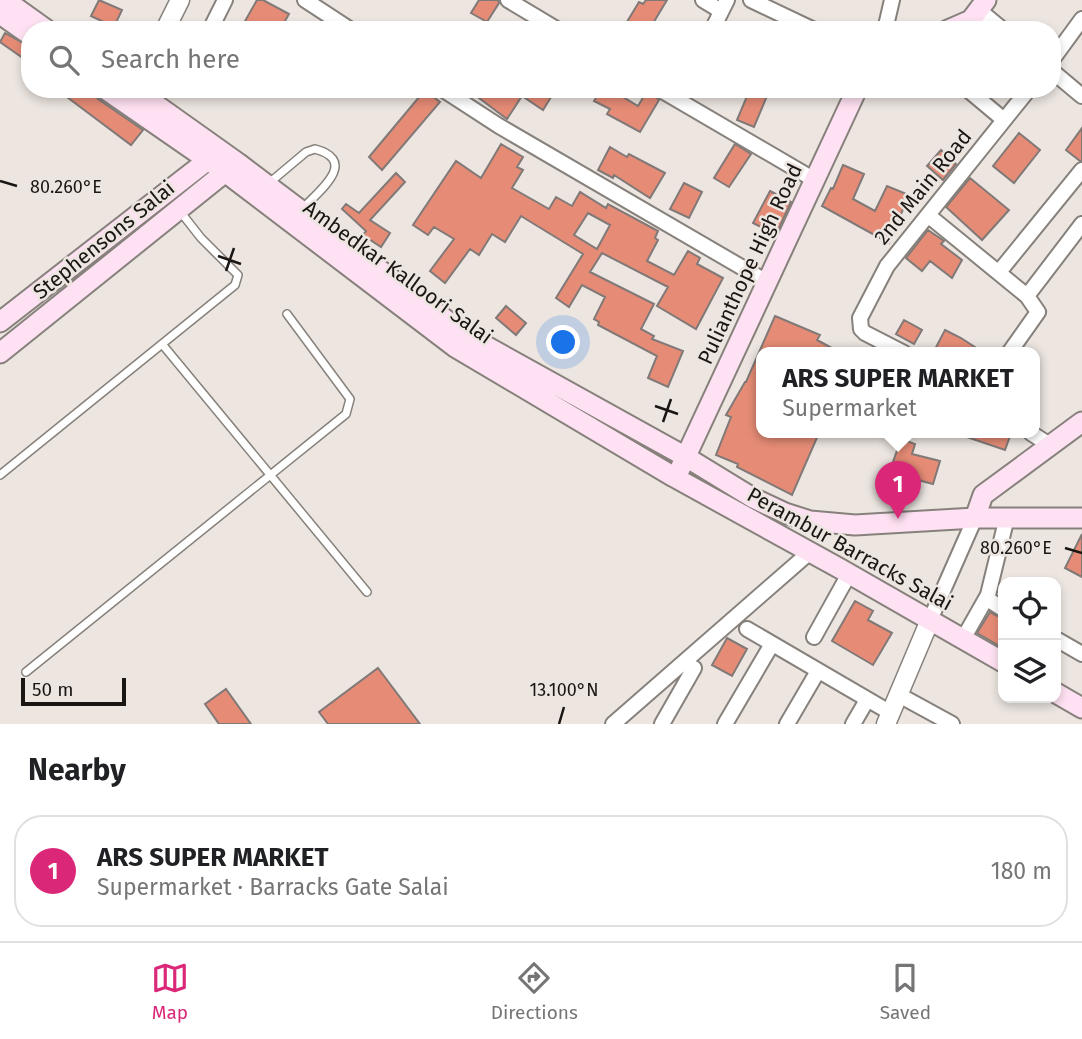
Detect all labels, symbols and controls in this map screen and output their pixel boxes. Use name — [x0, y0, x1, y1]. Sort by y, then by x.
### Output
search box — [21, 21, 1061, 98]
icon: search — [45, 41, 83, 79]
text: Search here — [101, 44, 240, 75]
street label: 2nd Main Road — [869, 124, 977, 250]
street label: Pulianthope High Road — [692, 159, 808, 369]
street label: Stephensons Salai — [28, 175, 180, 305]
text: 80.260°E — [30, 176, 102, 198]
street label: Ambedkar Kalloori Salai — [298, 195, 498, 349]
your location — [546, 325, 580, 359]
popup — [756, 347, 1040, 438]
text: ARS SUPER MARKET — [782, 363, 1014, 394]
text: Supermarket — [782, 394, 917, 422]
pin: 1 — [875, 461, 921, 519]
street label: Perambur Barracks Salai — [743, 482, 957, 616]
text: 80.260°E — [980, 537, 1052, 559]
map controls — [998, 577, 1061, 703]
button: locate — [998, 577, 1061, 640]
button: layers — [998, 640, 1061, 703]
scale bar — [21, 675, 126, 707]
text: 50 m — [32, 678, 73, 701]
text: 13.100°N — [530, 679, 598, 701]
text: Nearby — [28, 752, 126, 788]
text: ARS SUPER MARKET — [97, 842, 328, 873]
text: 1 — [48, 857, 58, 885]
text: 180 m — [991, 857, 1052, 885]
text: Supermarket · Barracks Gate Salai — [97, 873, 449, 901]
tab: Map — [151, 959, 189, 1024]
tab: Directions — [491, 959, 578, 1024]
tab: Saved — [880, 959, 931, 1024]

